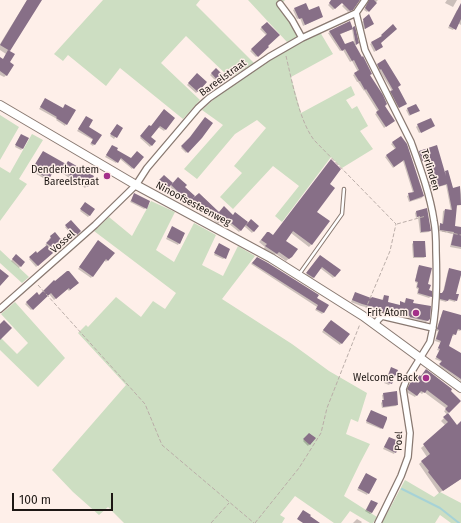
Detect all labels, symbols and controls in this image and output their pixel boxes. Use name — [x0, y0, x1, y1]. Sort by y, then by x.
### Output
street label: Bareelstraat — [197, 57, 249, 99]
street label: Terlinden — [418, 148, 442, 192]
place label: Denderhoutem Bareelstraat — [31, 164, 99, 188]
marker: Denderhoutem Bareelstraat — [102, 171, 112, 181]
street label: Ninoofsesteenweg — [153, 179, 233, 229]
street label: Vossel — [48, 228, 78, 256]
place label: Frit Atom — [367, 307, 408, 319]
marker: Frit Atom — [411, 308, 421, 318]
place label: Welcome Back — [353, 372, 418, 384]
marker: Welcome Back — [421, 373, 431, 383]
street label: Poel — [393, 431, 405, 451]
scale bar — [14, 485, 115, 511]
text: 100 m — [19, 493, 51, 507]

